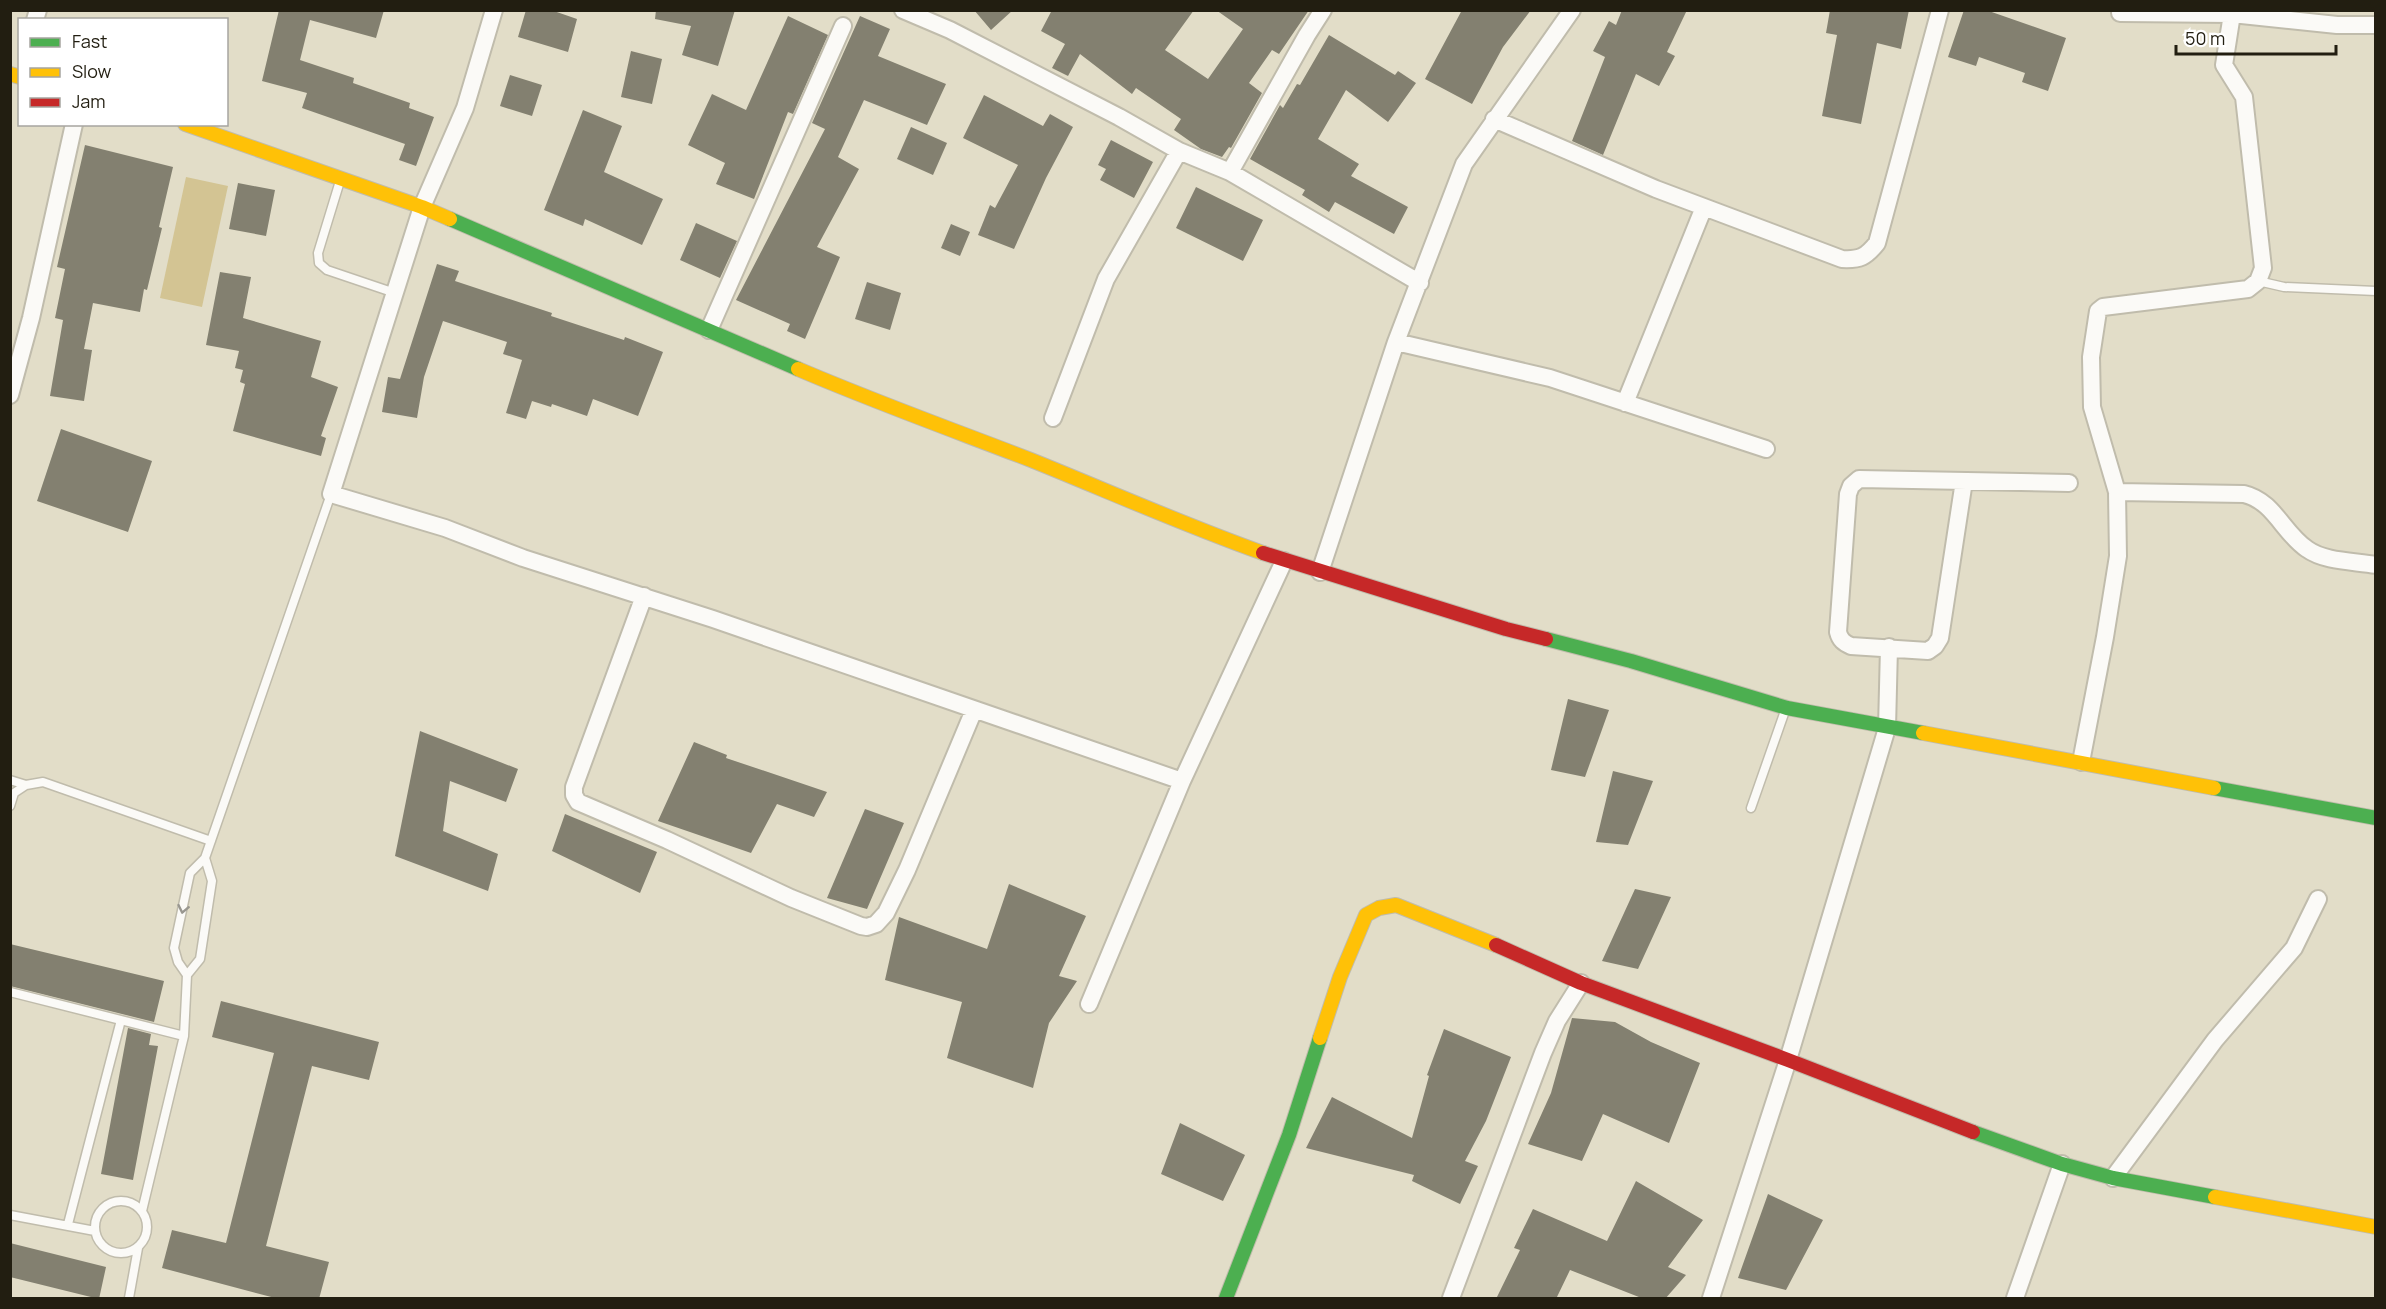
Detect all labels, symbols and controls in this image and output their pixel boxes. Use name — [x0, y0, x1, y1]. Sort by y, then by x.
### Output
legend — [18, 18, 228, 126]
scale bar — [2176, 18, 2336, 56]
text: 50 m — [2185, 26, 2225, 50]
text: Fast — [72, 29, 107, 53]
text: Slow — [72, 59, 112, 83]
text: Jam — [72, 89, 106, 113]
one-way arrow — [177, 904, 190, 914]

